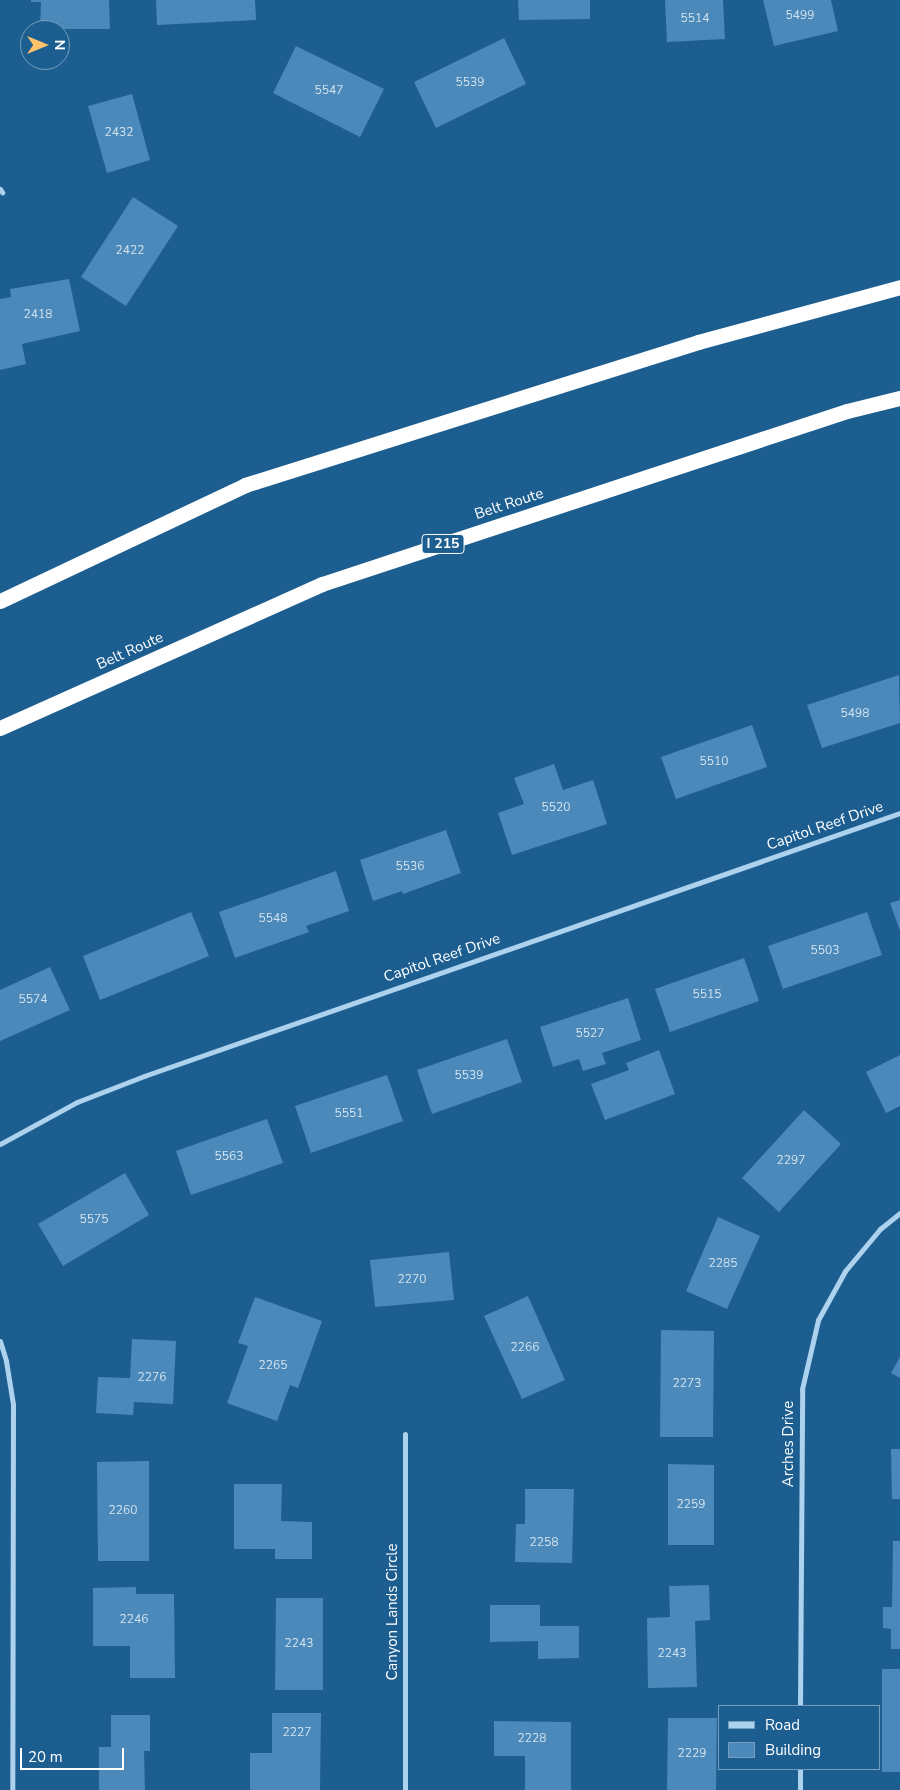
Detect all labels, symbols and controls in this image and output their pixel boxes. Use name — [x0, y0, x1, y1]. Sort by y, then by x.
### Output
house number: 5499 — [786, 9, 814, 23]
house number: 5514 — [681, 12, 709, 26]
north arrow — [20, 20, 70, 70]
text: N — [50, 40, 69, 50]
house number: 5539 — [456, 76, 484, 90]
house number: 5547 — [315, 84, 343, 98]
house number: 2432 — [105, 126, 133, 140]
house number: 2422 — [116, 244, 144, 258]
house number: 2418 — [24, 308, 52, 322]
street label: Belt Route — [472, 484, 546, 524]
road number: I 215 — [420, 532, 466, 556]
street label: Belt Route — [94, 628, 166, 674]
house number: 5498 — [841, 707, 869, 721]
house number: 5510 — [700, 755, 728, 769]
street label: Capitol Reef Drive — [764, 798, 886, 854]
house number: 5520 — [542, 801, 570, 815]
house number: 5536 — [396, 860, 424, 874]
house number: 5548 — [259, 912, 287, 926]
street label: Capitol Reef Drive — [381, 930, 503, 986]
house number: 5503 — [811, 944, 839, 958]
house number: 5515 — [693, 988, 721, 1002]
house number: 5574 — [19, 993, 47, 1007]
house number: 5527 — [576, 1027, 604, 1041]
house number: 5539 — [455, 1069, 483, 1083]
house number: 5551 — [335, 1107, 363, 1121]
house number: 5563 — [215, 1150, 243, 1164]
house number: 2297 — [777, 1154, 805, 1168]
house number: 5575 — [80, 1213, 108, 1227]
house number: 2285 — [709, 1257, 737, 1271]
house number: 2270 — [398, 1273, 426, 1287]
house number: 2266 — [511, 1341, 539, 1355]
house number: 2265 — [259, 1359, 287, 1373]
house number: 2276 — [138, 1371, 166, 1385]
house number: 2273 — [673, 1377, 701, 1391]
street label: Arches Drive — [780, 1401, 798, 1487]
house number: 2259 — [677, 1498, 705, 1512]
house number: 2260 — [109, 1504, 137, 1518]
house number: 2258 — [530, 1536, 558, 1550]
street label: Canyon Lands Circle — [384, 1543, 402, 1681]
house number: 2246 — [120, 1613, 148, 1627]
house number: 2243 — [285, 1637, 313, 1651]
house number: 2243 — [658, 1647, 686, 1661]
legend — [718, 1705, 880, 1770]
text: Road — [765, 1715, 800, 1735]
house number: 2227 — [283, 1726, 311, 1740]
house number: 2228 — [518, 1732, 546, 1746]
scale bar — [22, 1738, 126, 1770]
text: Building — [765, 1740, 821, 1760]
text: 20 m — [28, 1747, 63, 1767]
house number: 2229 — [678, 1747, 706, 1761]

